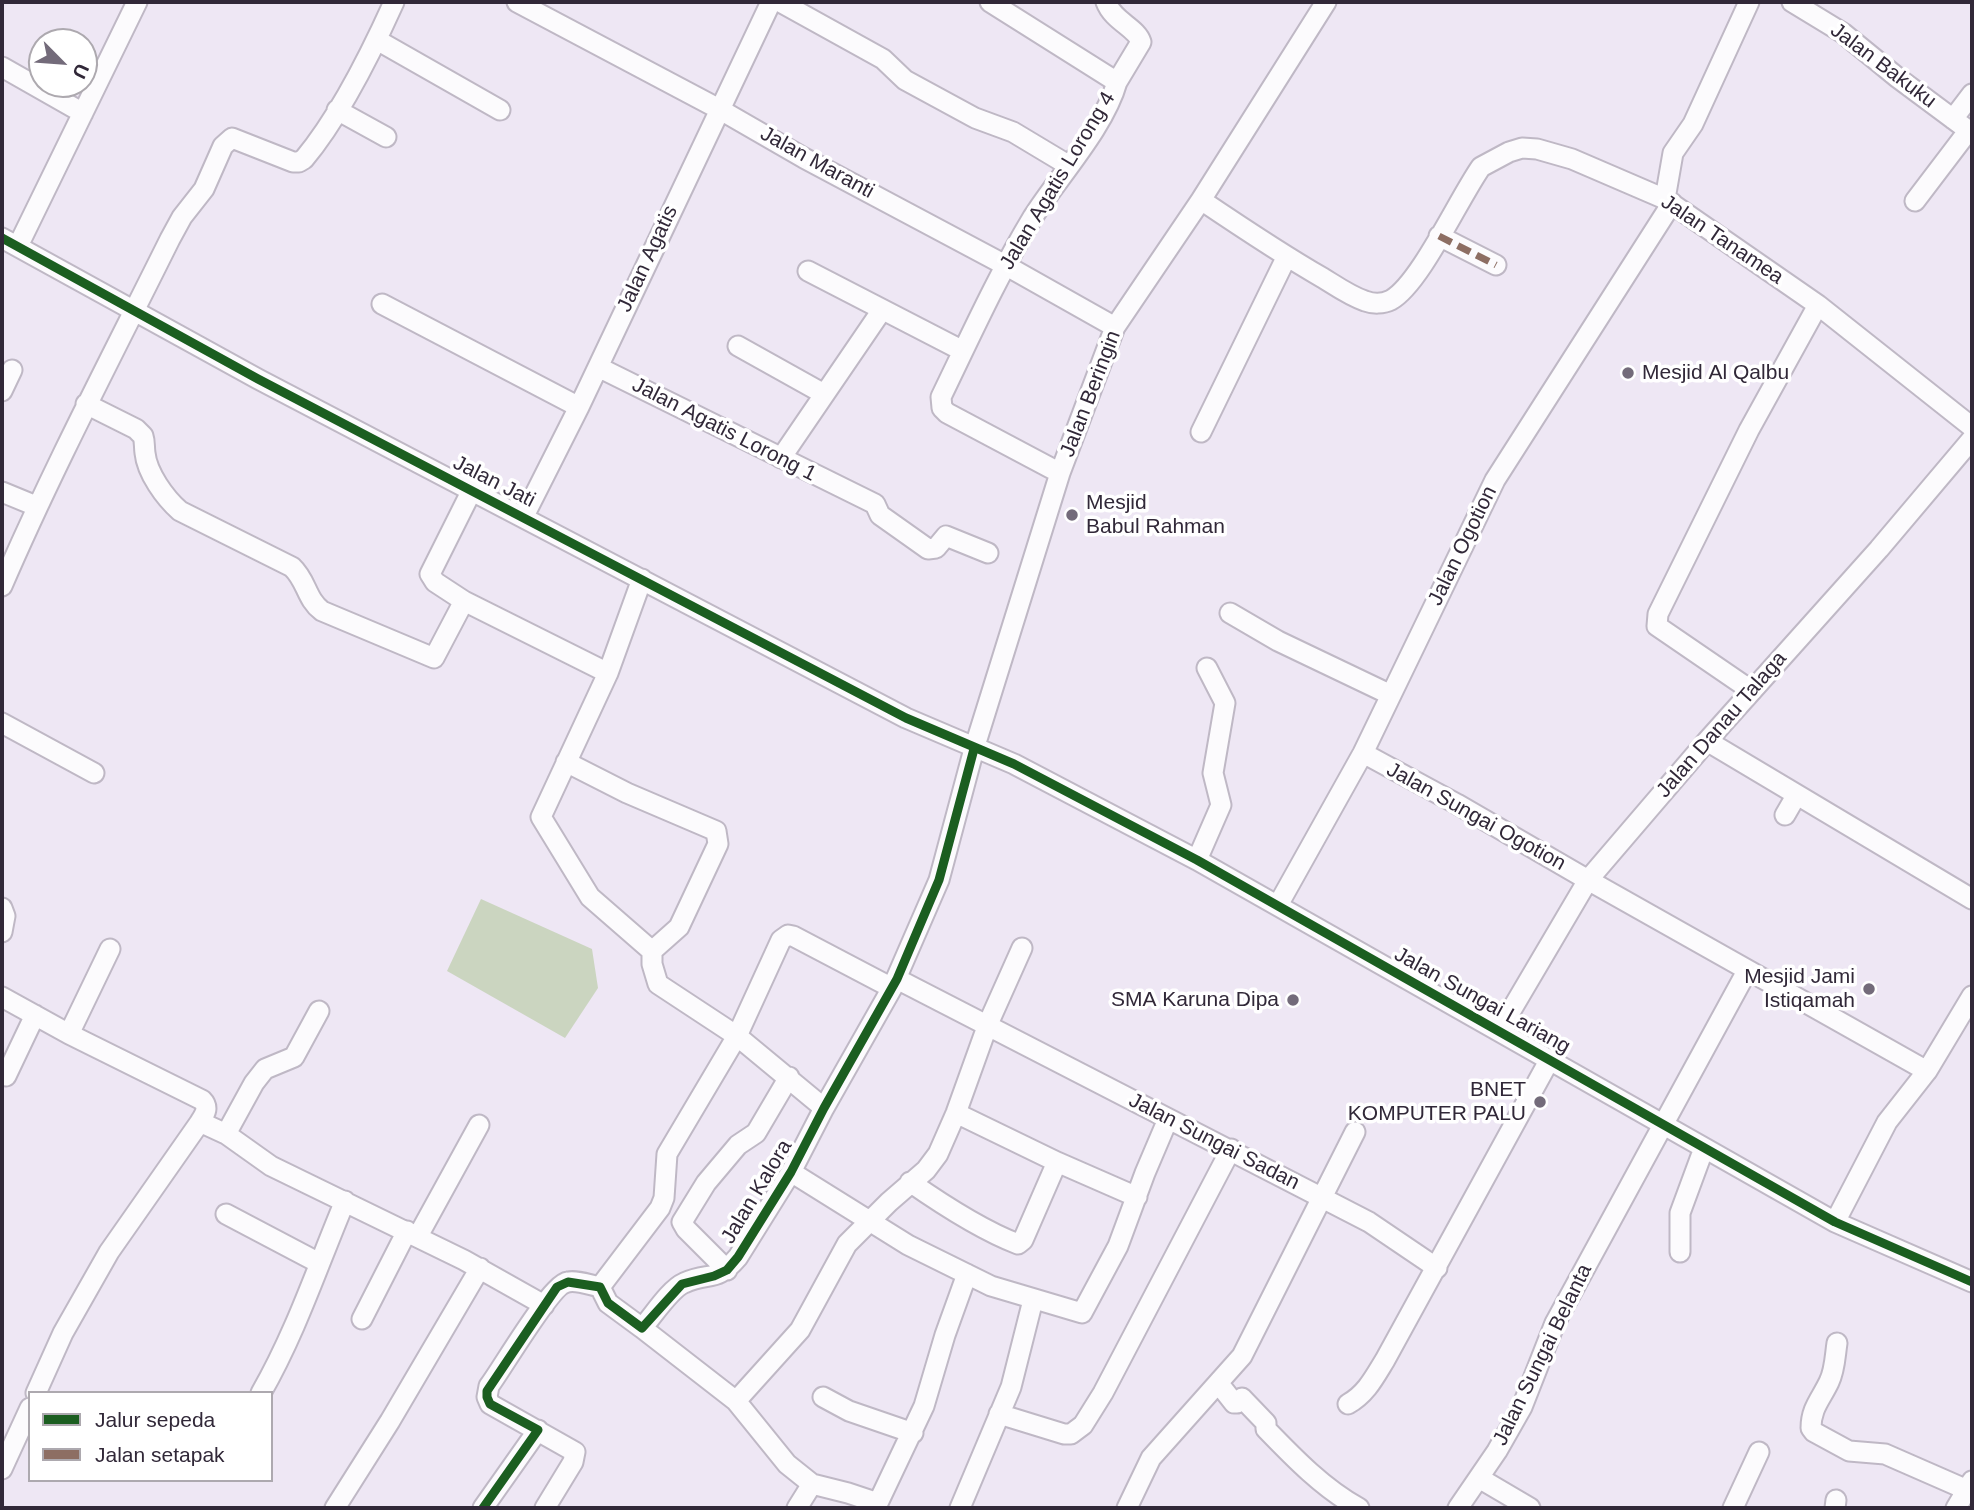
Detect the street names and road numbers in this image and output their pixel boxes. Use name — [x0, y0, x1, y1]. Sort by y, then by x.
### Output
street label: Jalan Bakuku — [1825, 18, 1941, 114]
street label: Jalan Agatis Lorong 4 — [995, 87, 1121, 275]
street label: Jalan Maranti — [756, 121, 878, 205]
street label: Jalan Tanamea — [1656, 190, 1788, 290]
street label: Jalan Agatis — [612, 202, 684, 316]
street label: Jalan Beringin — [1055, 327, 1127, 461]
street label: Jalan Agatis Lorong 1 — [628, 373, 820, 487]
street label: Jalan Jati — [449, 451, 539, 513]
street label: Jalan Ogotion — [1423, 482, 1503, 610]
street label: Jalan Danau Talaga — [1652, 647, 1792, 803]
street label: Jalan Sungai Ogotion — [1382, 757, 1570, 877]
street label: Jalan Sungai Lariang — [1390, 942, 1574, 1060]
street label: Jalan Sungai Sadan — [1125, 1088, 1303, 1196]
street label: Jalan Kalora — [716, 1135, 798, 1249]
street label: Jalan Sungai Belanta — [1488, 1260, 1598, 1450]

